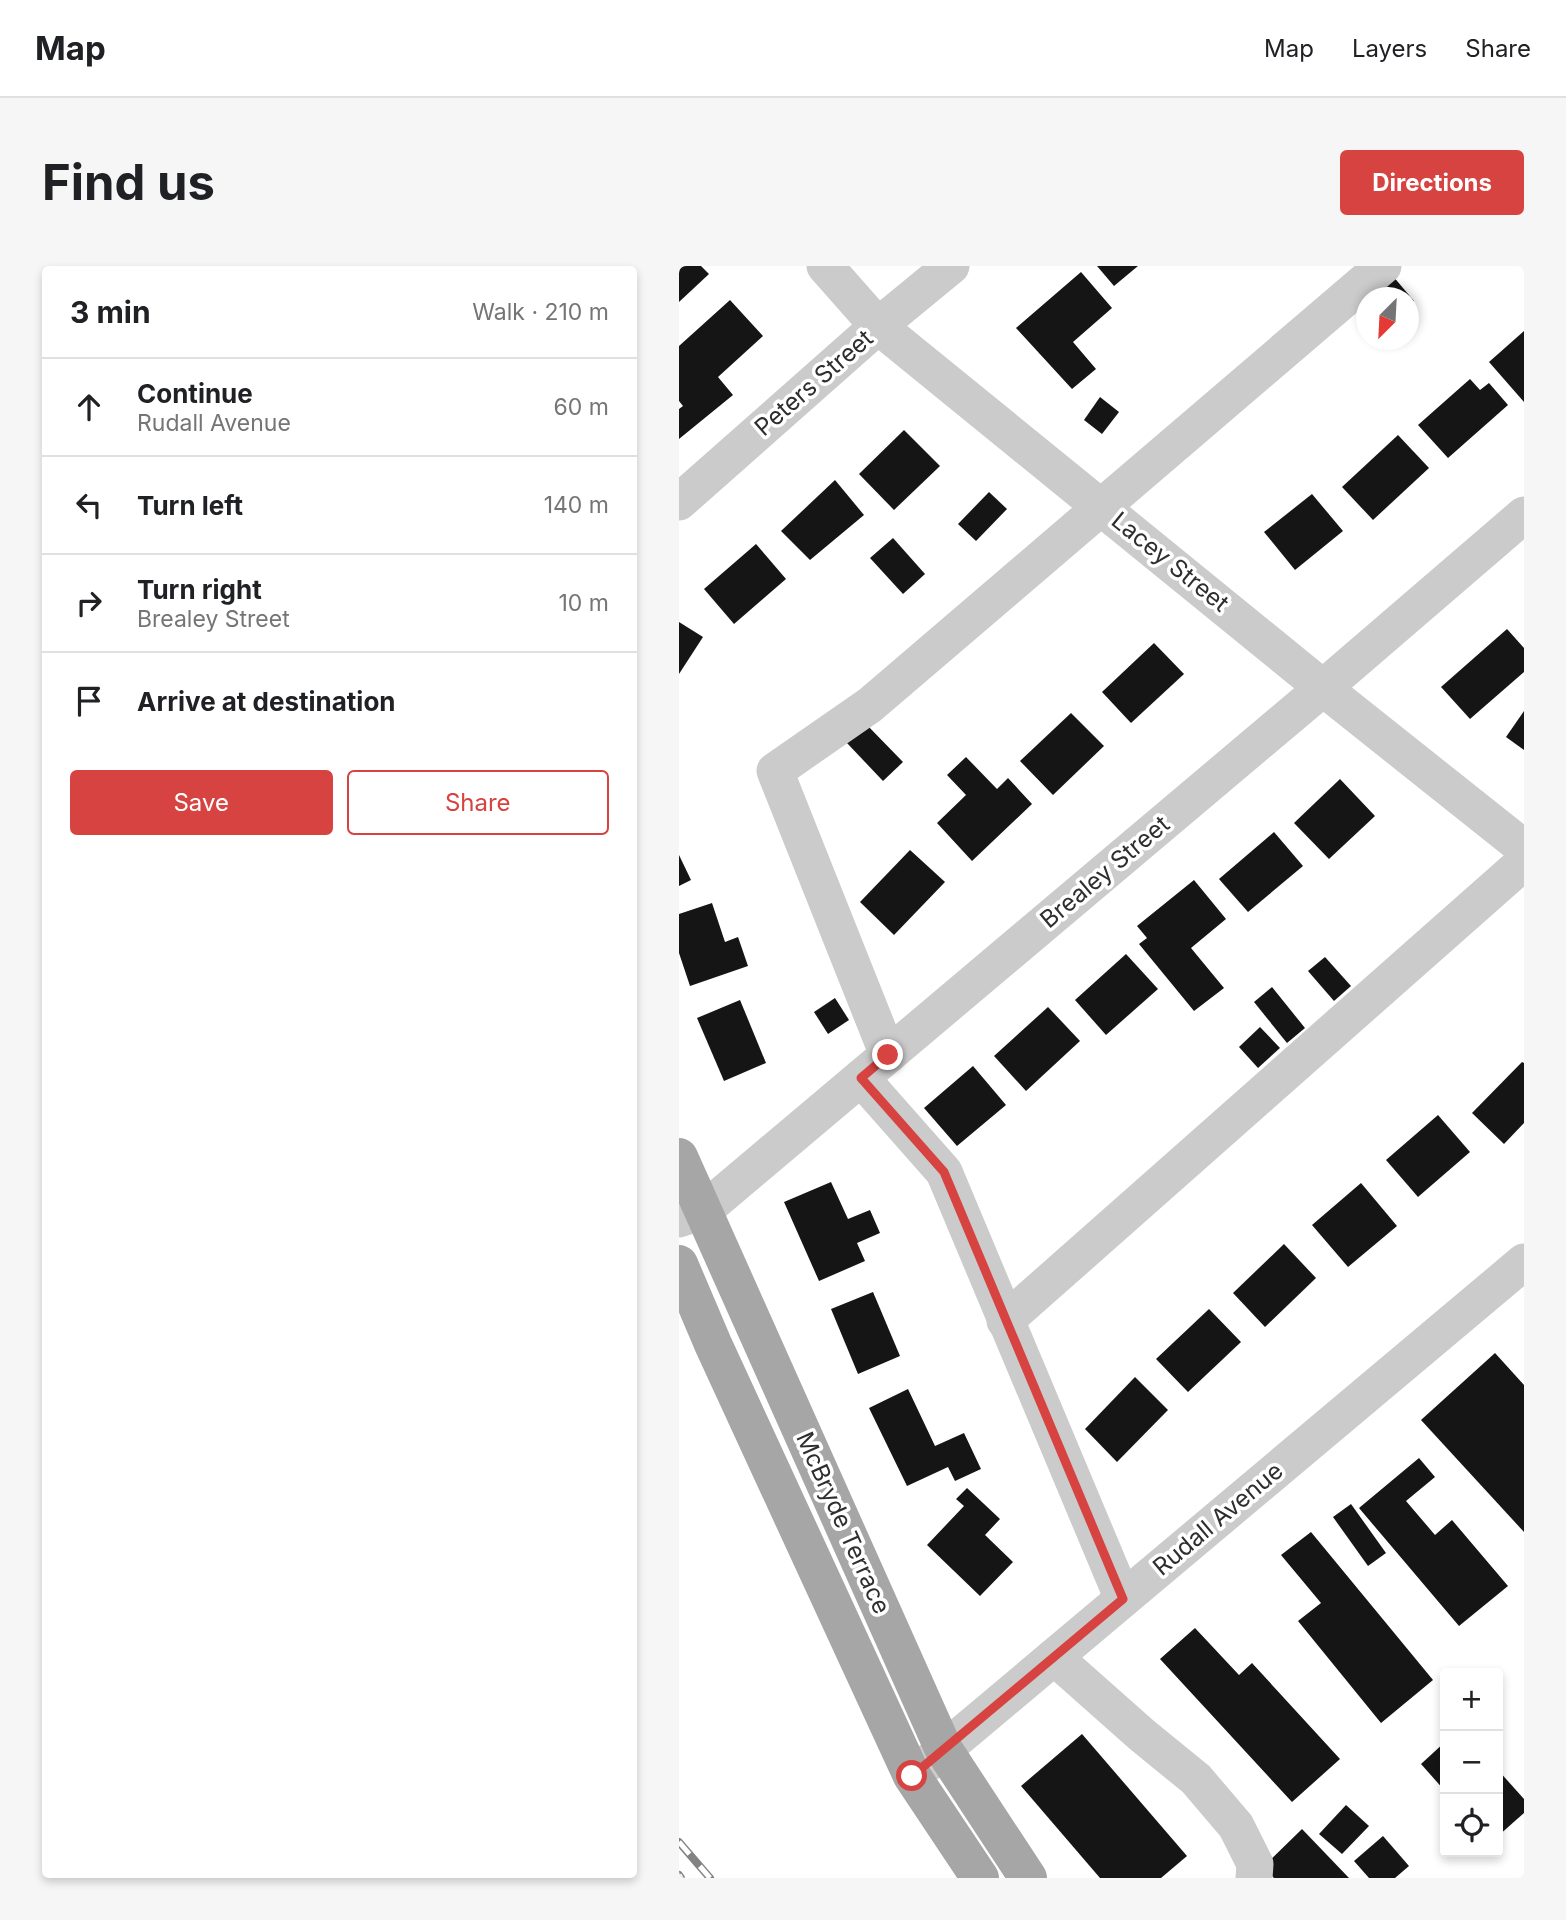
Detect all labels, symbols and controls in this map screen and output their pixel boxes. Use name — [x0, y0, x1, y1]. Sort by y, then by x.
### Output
text: Map — [35, 28, 106, 68]
text: Map — [1264, 34, 1314, 63]
text: Layers — [1352, 34, 1427, 63]
text: Share — [1465, 34, 1531, 63]
button: Directions — [1340, 150, 1524, 215]
text: Find us — [42, 153, 215, 212]
north arrow — [1356, 287, 1419, 350]
text: 3 min — [70, 294, 151, 330]
text: Walk · 210 m — [472, 298, 609, 326]
street label: Peters Street — [749, 323, 879, 442]
text: Continue — [137, 378, 253, 409]
icon: ahead — [70, 388, 108, 426]
text: 60 m — [554, 393, 609, 421]
text: Rudall Avenue — [137, 409, 291, 437]
icon: left — [70, 486, 108, 524]
text: Turn left — [137, 490, 243, 521]
text: 140 m — [544, 491, 609, 519]
street label: Lacey Street — [1106, 506, 1235, 618]
text: Turn right — [137, 574, 262, 605]
icon: right — [70, 584, 108, 622]
text: 10 m — [559, 589, 609, 617]
text: Brealey Street — [137, 605, 290, 633]
icon: arrive — [70, 682, 108, 720]
text: Arrive at destination — [137, 686, 396, 717]
button: Save — [70, 770, 333, 835]
button: Share — [347, 770, 609, 835]
street label: Brealey Street — [1034, 809, 1175, 934]
route end — [872, 1039, 903, 1070]
street label: McBryde Terrace — [790, 1427, 897, 1618]
street label: Rudall Avenue — [1147, 1456, 1288, 1581]
map controls — [1440, 1668, 1503, 1857]
button: + — [1440, 1668, 1503, 1731]
button: − — [1440, 1731, 1503, 1794]
route start — [896, 1760, 927, 1791]
button: locate — [1440, 1794, 1503, 1857]

